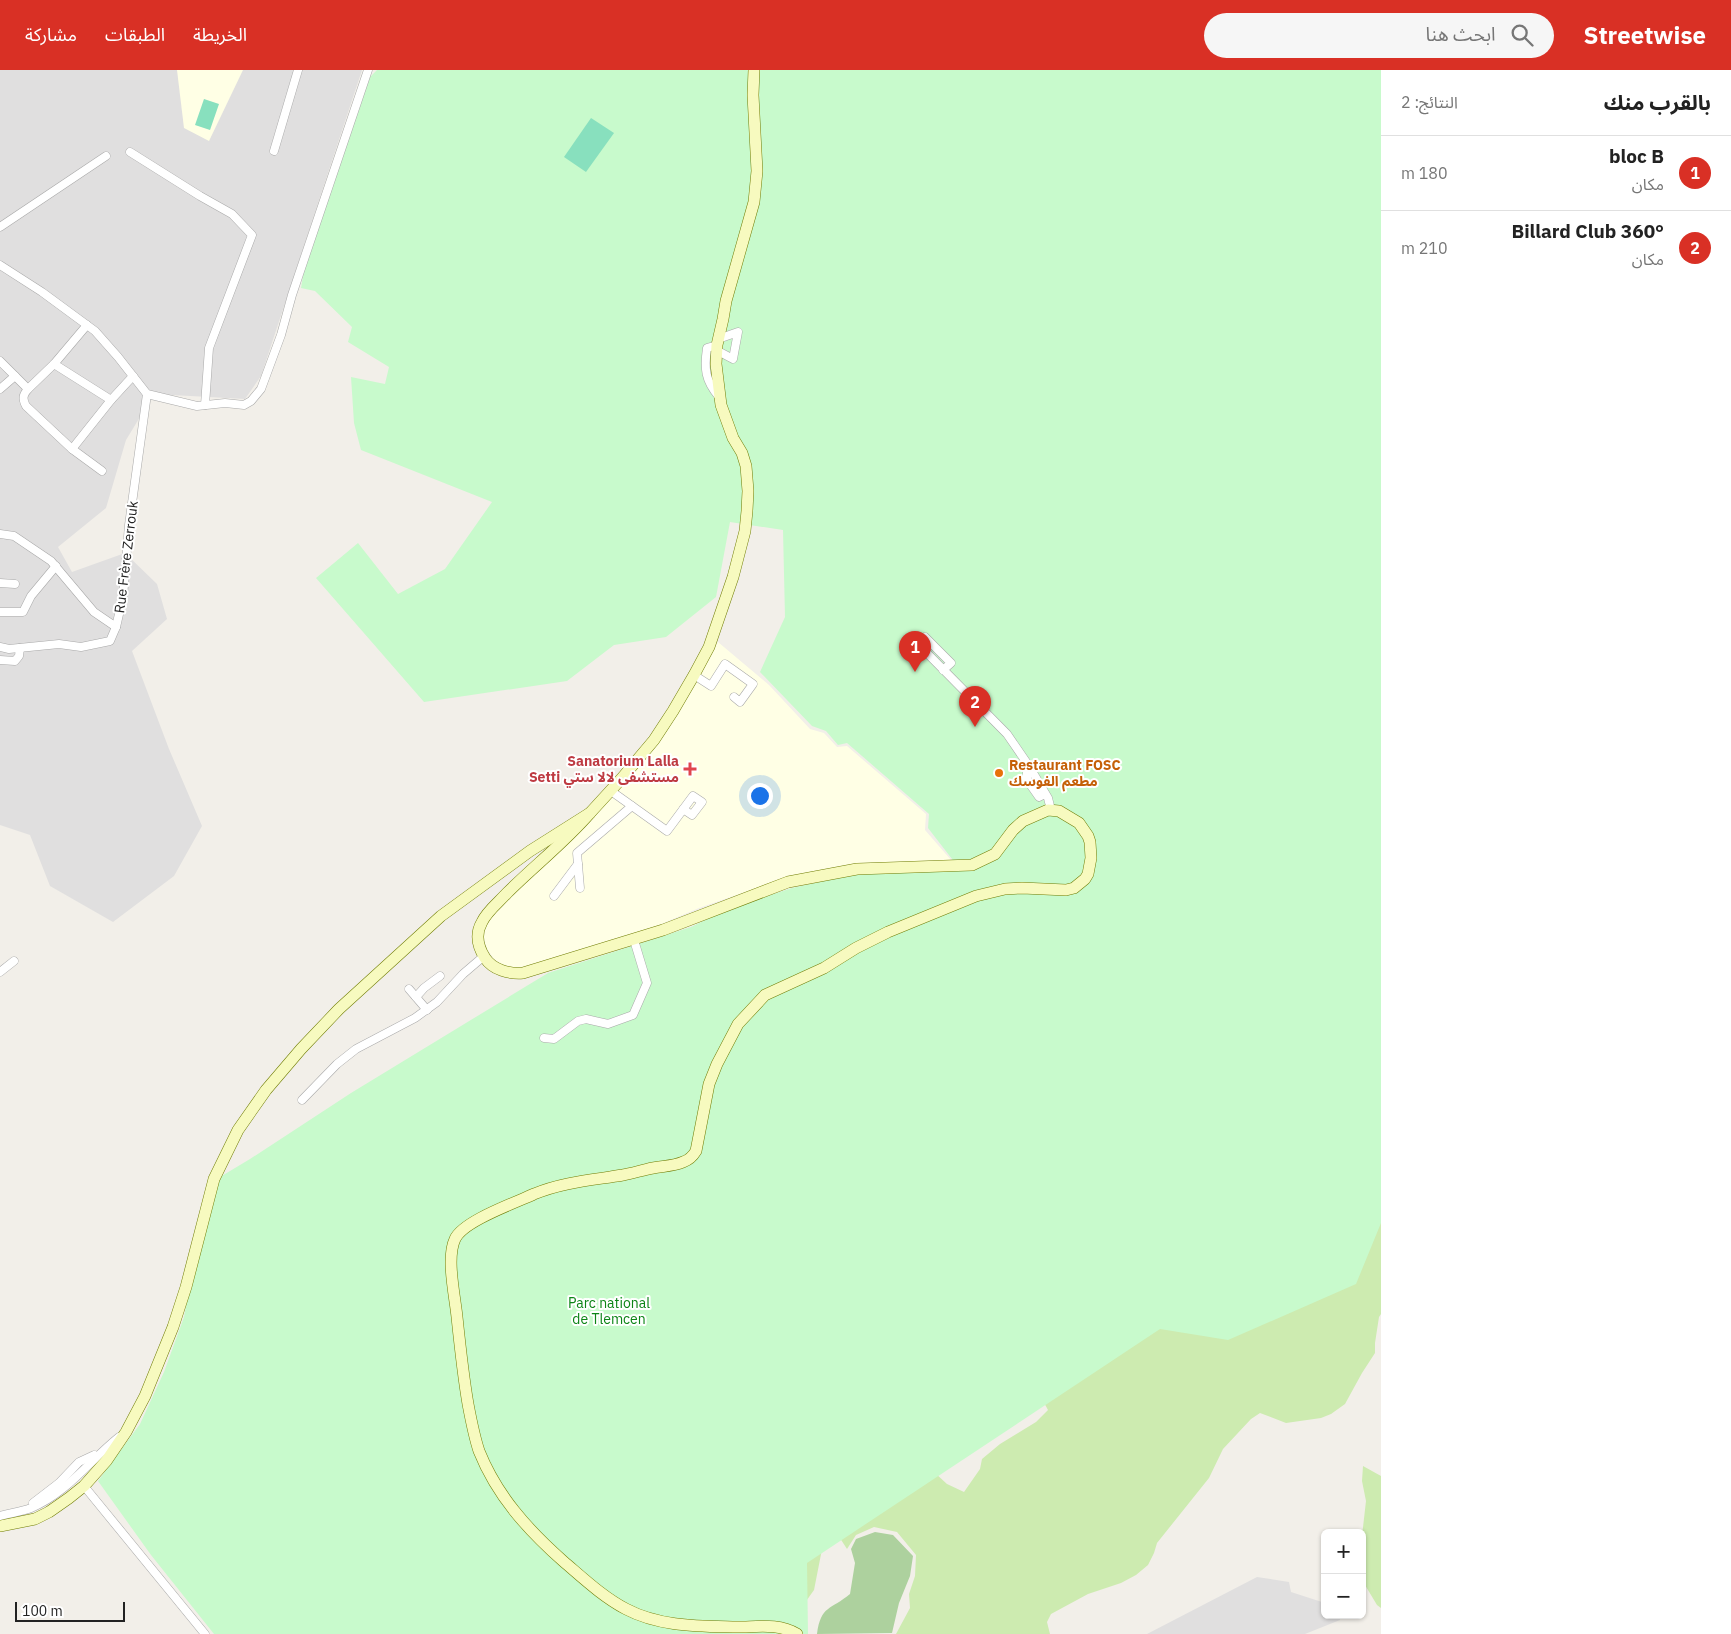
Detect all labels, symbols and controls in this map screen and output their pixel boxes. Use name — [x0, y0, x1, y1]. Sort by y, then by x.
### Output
search box — [1204, 13, 1554, 58]
text: Streetwise — [1584, 19, 1706, 51]
icon: search — [1508, 21, 1536, 49]
text: ابحث هنا — [1426, 22, 1496, 46]
text: مشاركة — [25, 23, 77, 46]
text: الطبقات — [105, 23, 165, 46]
text: الخريطة — [193, 23, 247, 46]
text: بالقرب منك — [1604, 88, 1711, 116]
text: النتائج: 2 — [1401, 92, 1458, 112]
text: bloc B — [1609, 144, 1664, 168]
text: 180 m — [1401, 163, 1448, 183]
text: 1 — [1690, 163, 1700, 183]
text: مكان — [1632, 174, 1664, 194]
text: Billard Club 360° — [1511, 219, 1664, 243]
text: 210 m — [1401, 238, 1448, 258]
text: 2 — [1690, 238, 1700, 258]
text: مكان — [1632, 249, 1664, 269]
street label: Rue Frère Zerrouk — [110, 499, 142, 614]
pin: 1 — [899, 631, 931, 672]
pin: 2 — [959, 686, 991, 727]
place label: Sanatorium Lalla Setti مستشفى لالا ستي — [529, 752, 679, 788]
place label: Restaurant FOSC مطعم الفوسك — [1009, 756, 1121, 792]
marker: Sanatorium Lalla Setti مستشفى لالا ستي — [683, 762, 697, 776]
marker: Restaurant FOSC مطعم الفوسك — [993, 767, 1005, 779]
your location — [747, 783, 773, 809]
park label: Parc national de Tlemcen — [568, 1294, 650, 1328]
map controls — [1321, 1529, 1366, 1619]
button: + — [1321, 1529, 1366, 1574]
button: − — [1321, 1574, 1366, 1619]
scale bar — [15, 1599, 125, 1622]
text: 100 m — [22, 1602, 63, 1620]

